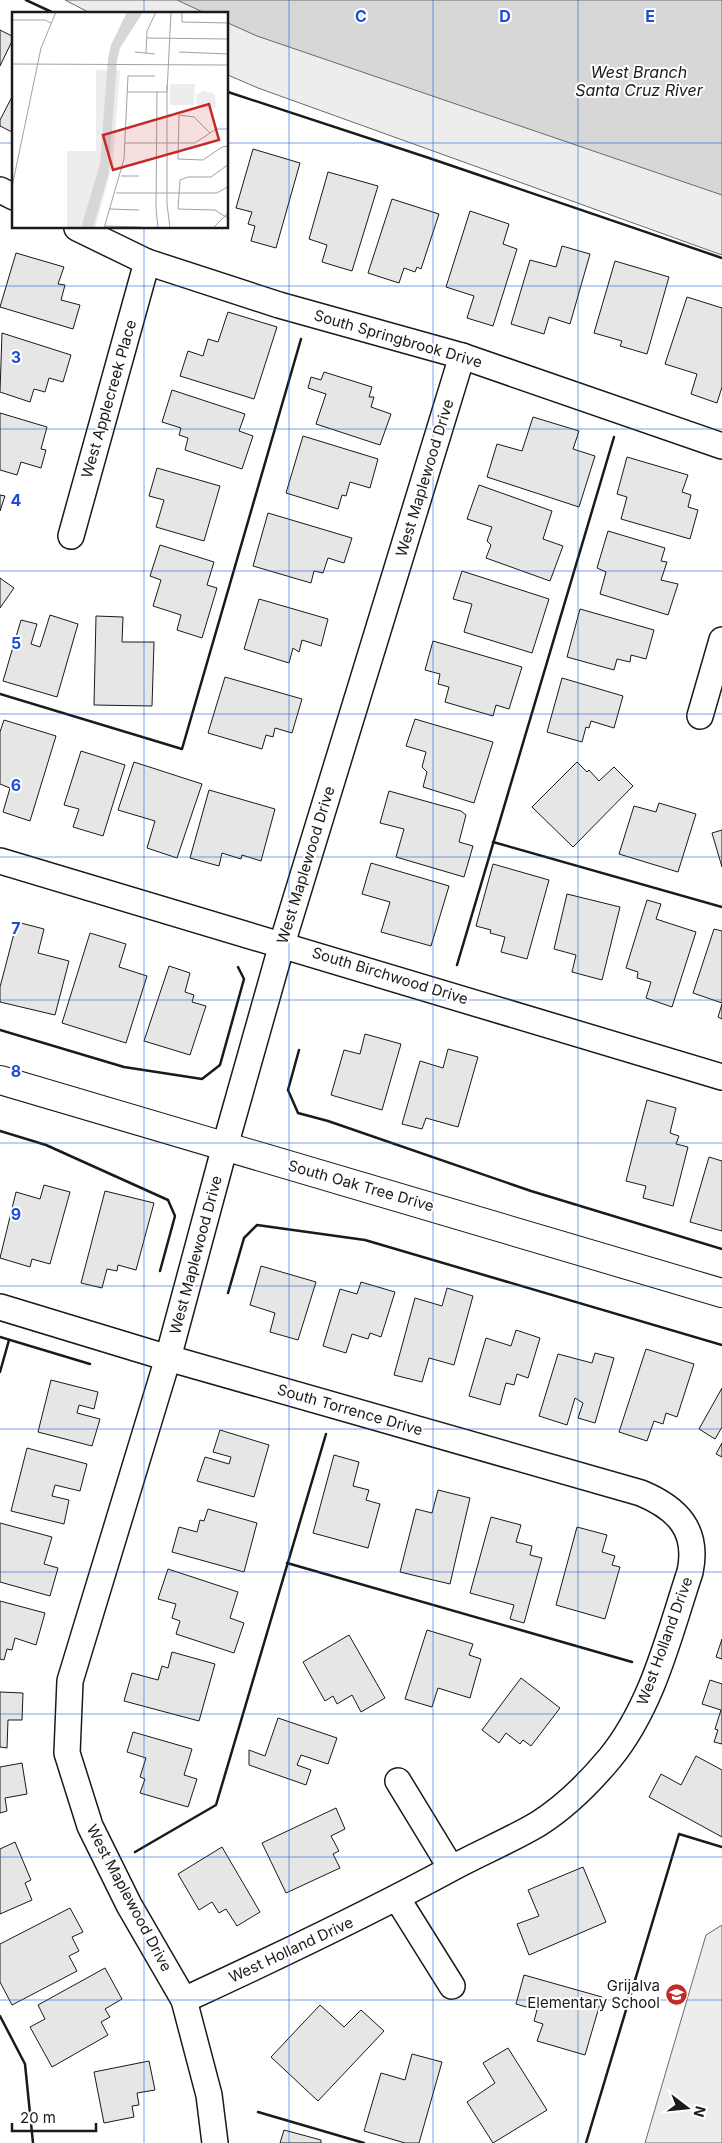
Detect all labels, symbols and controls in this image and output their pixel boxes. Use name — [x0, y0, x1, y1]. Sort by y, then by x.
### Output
text: C — [355, 6, 367, 26]
text: D — [499, 6, 511, 26]
text: E — [645, 6, 655, 26]
inset map — [12, 12, 229, 229]
water label: West Branch Santa Cruz River — [575, 62, 704, 100]
street label: South Springbrook Drive — [312, 305, 484, 372]
street label: West Applecreek Place — [77, 318, 140, 480]
text: 3 — [11, 347, 21, 367]
street label: West Maplewood Drive — [392, 397, 458, 559]
text: 4 — [11, 490, 22, 510]
text: 5 — [11, 633, 21, 653]
text: 6 — [11, 775, 21, 795]
street label: West Maplewood Drive — [273, 784, 339, 946]
text: 7 — [11, 918, 21, 938]
street label: South Birchwood Drive — [310, 943, 471, 1008]
text: 8 — [11, 1061, 21, 1081]
street label: South Oak Tree Drive — [286, 1156, 436, 1215]
street label: West Maplewood Drive — [165, 1173, 226, 1336]
text: 9 — [11, 1204, 21, 1224]
street label: South Torrence Drive — [275, 1380, 425, 1439]
street label: West Holland Drive — [632, 1574, 697, 1708]
street label: West Maplewood Drive — [83, 1821, 176, 1974]
street label: West Holland Drive — [226, 1912, 356, 1987]
place label: Grijalva Elementary School — [527, 1976, 660, 2012]
school or university icon: Grijalva Elementary School — [664, 1983, 688, 2007]
north arrow — [662, 2083, 712, 2133]
scale bar — [12, 2100, 96, 2132]
text: N — [690, 2104, 710, 2119]
text: 20 m — [20, 2108, 56, 2127]

